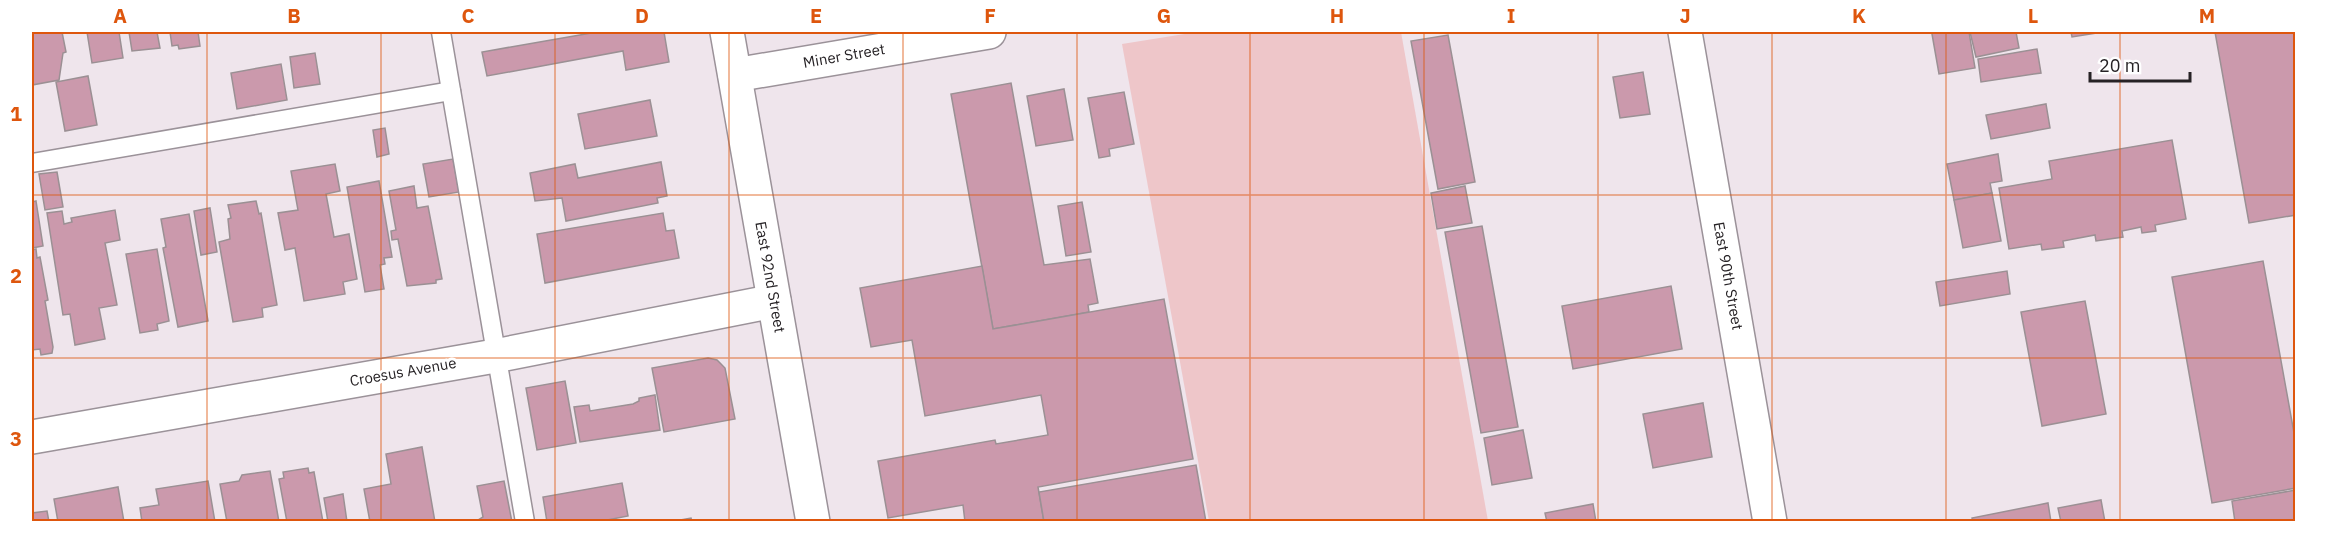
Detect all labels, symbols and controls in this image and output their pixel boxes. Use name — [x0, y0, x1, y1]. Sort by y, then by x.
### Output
text: A — [113, 2, 127, 29]
text: B — [287, 2, 301, 29]
text: C — [461, 2, 475, 29]
text: D — [635, 2, 649, 29]
text: E — [810, 2, 822, 29]
text: F — [984, 2, 996, 29]
text: G — [1157, 2, 1171, 29]
text: H — [1330, 2, 1344, 29]
text: I — [1507, 2, 1515, 29]
text: J — [1679, 2, 1691, 29]
text: K — [1852, 2, 1866, 29]
text: L — [2028, 2, 2038, 29]
text: M — [2199, 2, 2215, 29]
street label: Miner Street — [801, 39, 886, 72]
scale bar — [2090, 45, 2190, 83]
text: 20 m — [2099, 54, 2141, 77]
text: 1 — [10, 100, 22, 127]
street label: East 92nd Street — [751, 220, 790, 334]
street label: East 90th Street — [1710, 220, 1747, 331]
text: 2 — [10, 262, 22, 289]
street label: Croesus Avenue — [348, 353, 458, 390]
text: 3 — [10, 425, 22, 452]

